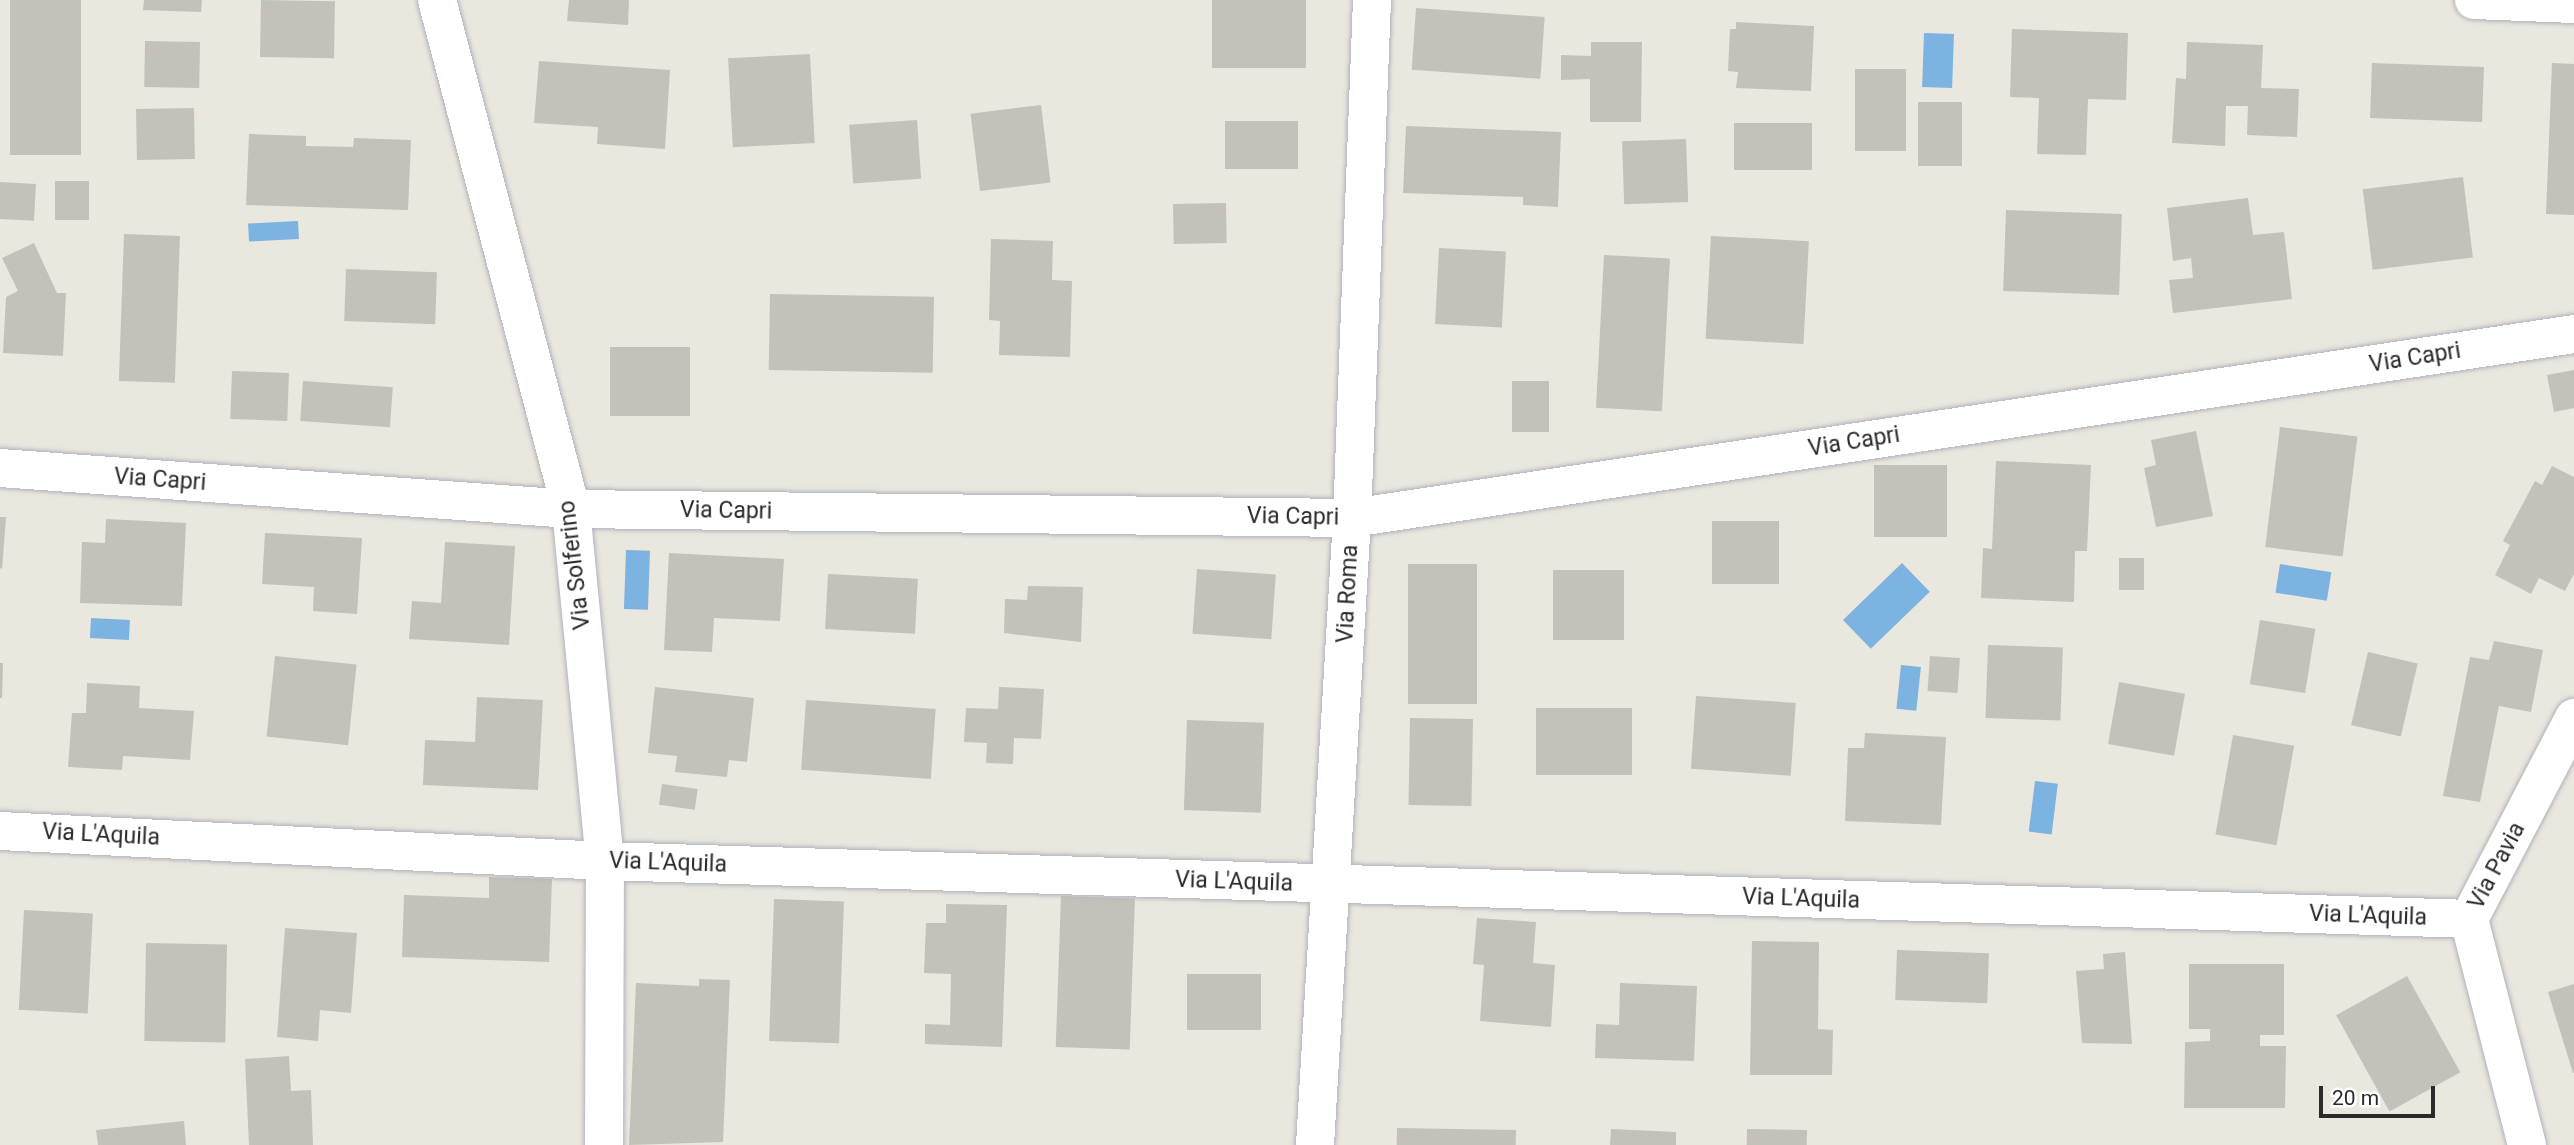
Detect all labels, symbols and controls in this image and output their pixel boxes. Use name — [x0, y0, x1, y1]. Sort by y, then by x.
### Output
street label: Via Capri — [2367, 337, 2463, 379]
street label: Via Capri — [1806, 421, 1902, 463]
street label: Via Capri — [113, 463, 207, 497]
street label: Via Capri — [680, 496, 772, 526]
street label: Via Solferino — [553, 499, 597, 631]
street label: Via Capri — [1247, 502, 1339, 532]
street label: Via Roma — [1332, 544, 1364, 644]
street label: Via L'Aquila — [41, 818, 161, 852]
street label: Via Pavia — [2463, 818, 2531, 914]
street label: Via L'Aquila — [609, 847, 727, 879]
street label: Via L'Aquila — [1175, 866, 1293, 898]
street label: Via L'Aquila — [1742, 883, 1860, 915]
street label: Via L'Aquila — [2309, 900, 2427, 932]
scale bar — [2322, 1072, 2438, 1116]
text: 20 m — [2332, 1086, 2379, 1110]

